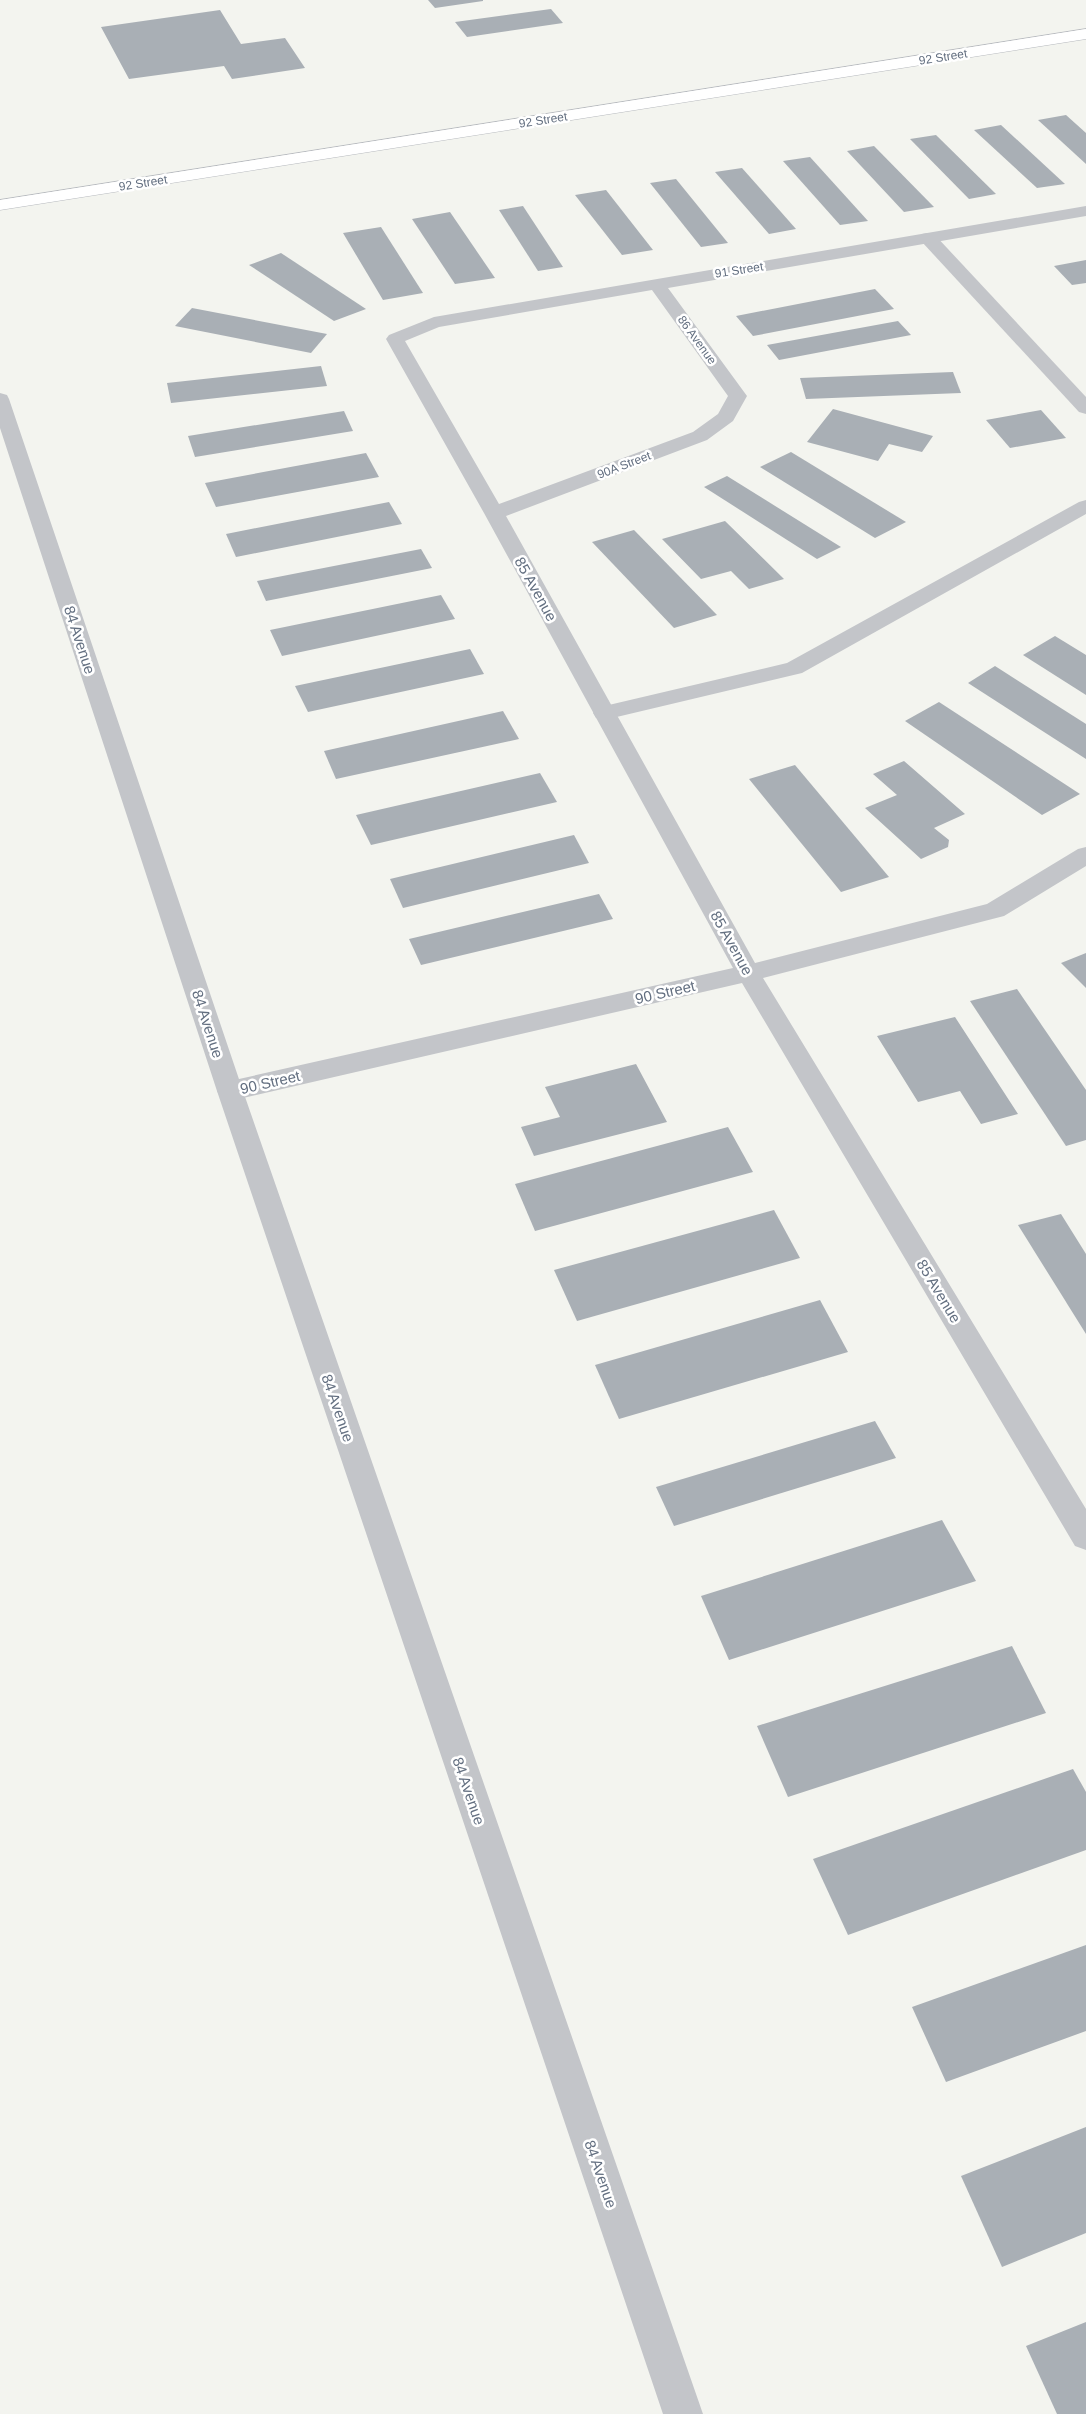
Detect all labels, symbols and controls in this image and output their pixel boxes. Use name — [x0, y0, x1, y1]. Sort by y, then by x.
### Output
street label: 92 Street — [918, 46, 969, 68]
street label: 92 Street — [518, 109, 569, 131]
street label: 92 Street — [118, 172, 169, 194]
street label: 91 Street — [714, 259, 765, 281]
street label: 86 Avenue — [675, 313, 719, 367]
street label: 90A Street — [595, 448, 653, 482]
street label: 85 Avenue — [511, 554, 561, 624]
street label: 84 Avenue — [61, 604, 99, 676]
street label: 85 Avenue — [707, 908, 757, 978]
street label: 90 Street — [633, 977, 697, 1007]
street label: 84 Avenue — [189, 988, 227, 1060]
street label: 90 Street — [238, 1067, 302, 1097]
street label: 85 Avenue — [914, 1256, 964, 1326]
street label: 84 Avenue — [318, 1372, 358, 1444]
street label: 84 Avenue — [449, 1755, 489, 1827]
street label: 84 Avenue — [581, 2138, 621, 2210]

